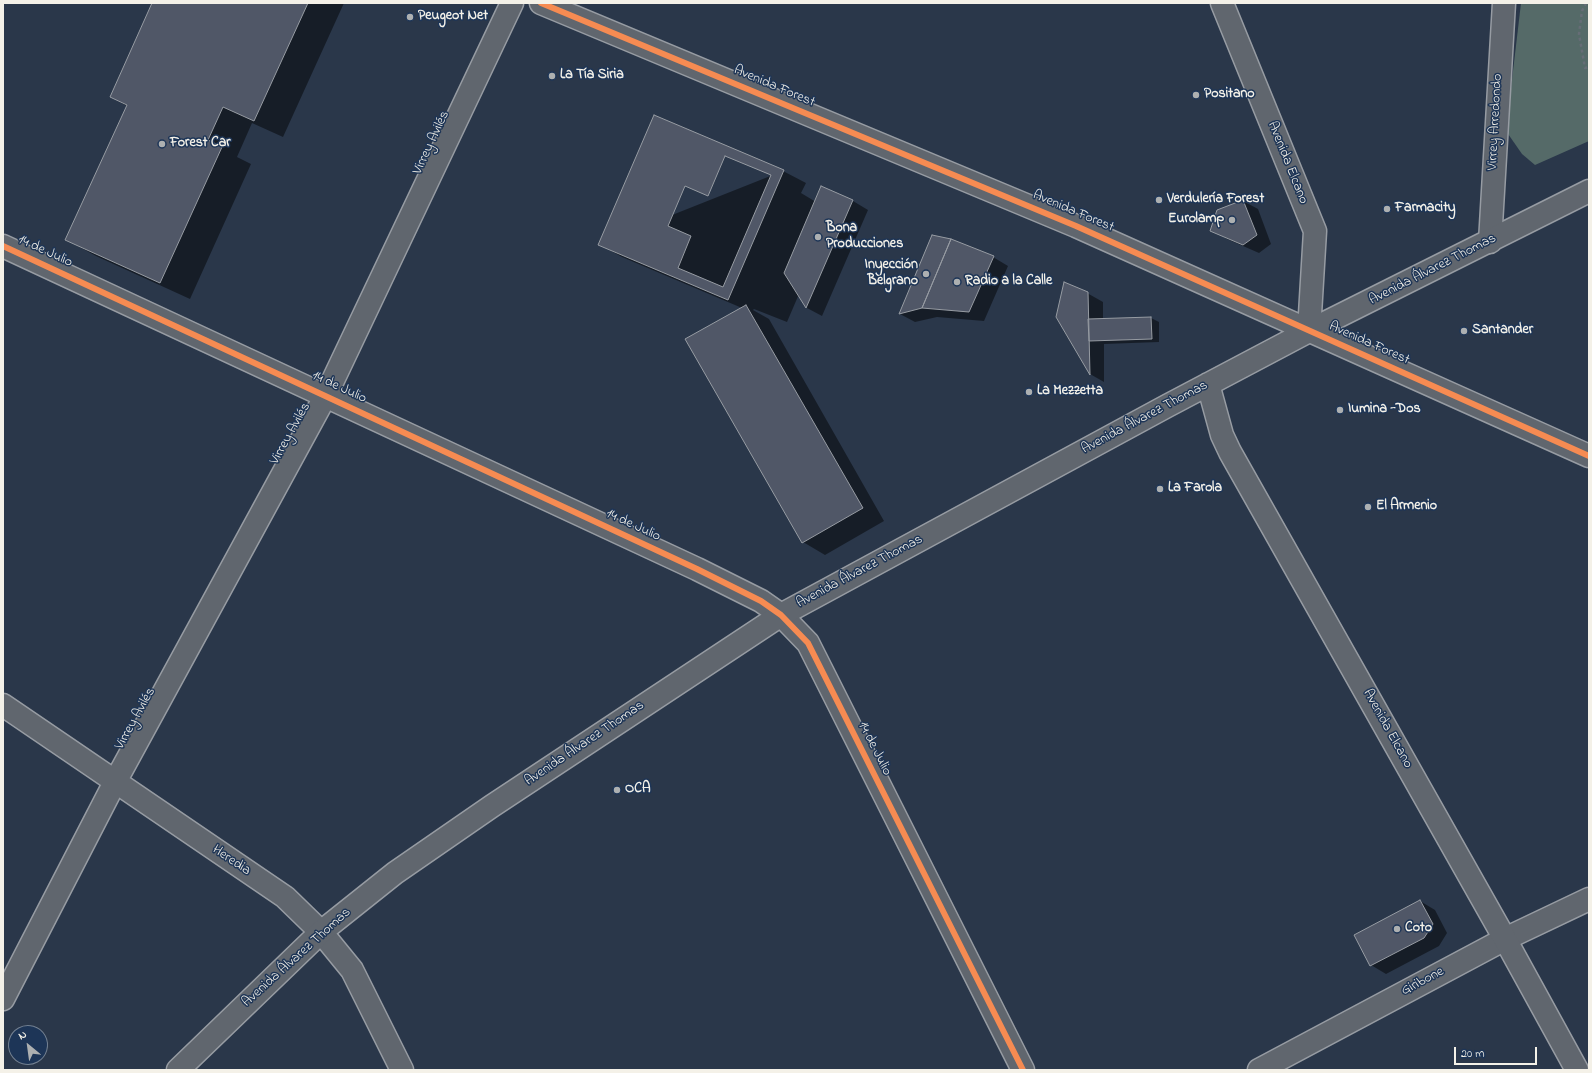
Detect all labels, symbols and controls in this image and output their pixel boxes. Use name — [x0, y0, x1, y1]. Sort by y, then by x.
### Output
place label: Peugeot Net — [418, 9, 488, 25]
marker: Peugeot Net — [405, 12, 415, 22]
street label: Avenida Forest — [731, 62, 817, 112]
place label: La Tía Siria — [560, 68, 624, 84]
marker: La Tía Siria — [547, 71, 557, 81]
street label: Virrey Arredondo — [1485, 73, 1507, 171]
place label: Positano — [1204, 87, 1255, 103]
marker: Positano — [1191, 90, 1201, 100]
street label: Virrey Avilés — [410, 108, 454, 178]
street label: Avenida Elcano — [1263, 119, 1311, 207]
place label: Forest Car — [170, 136, 231, 152]
marker: Forest Car — [157, 139, 167, 149]
street label: Avenida Forest — [1030, 187, 1116, 237]
place label: Verdulería Forest — [1167, 192, 1264, 208]
marker: Verdulería Forest — [1154, 195, 1164, 205]
place label: Farmacity — [1395, 201, 1456, 217]
marker: Farmacity — [1382, 204, 1392, 214]
place label: Eurolamp — [1168, 212, 1224, 228]
marker: Eurolamp — [1227, 215, 1237, 225]
place label: Bona Producciones — [826, 221, 903, 254]
street label: Avenida Álvarez Thomas — [1367, 231, 1499, 309]
street label: 14 de Julio — [15, 232, 75, 272]
marker: Bona Producciones — [813, 232, 823, 242]
place label: Inyección Belgrano — [865, 258, 918, 290]
marker: Inyección Belgrano — [921, 269, 931, 279]
place label: Radio a la Calle — [965, 274, 1052, 290]
marker: Radio a la Calle — [952, 277, 962, 287]
street label: Avenida Forest — [1326, 319, 1412, 369]
place label: Santander — [1472, 323, 1533, 339]
marker: Santander — [1459, 326, 1469, 336]
street label: 14 de Julio — [309, 368, 369, 408]
street label: Avenida Álvarez Thomas — [1079, 378, 1211, 458]
place label: La Mezzetta — [1037, 384, 1103, 400]
marker: La Mezzetta — [1024, 387, 1034, 397]
street label: Virrey Avilés — [267, 400, 315, 468]
place label: Iumina -Dos — [1348, 402, 1421, 418]
marker: Iumina -Dos — [1335, 405, 1345, 415]
place label: La Farola — [1168, 481, 1222, 497]
marker: La Farola — [1155, 484, 1165, 494]
place label: El Armenio — [1376, 499, 1437, 515]
marker: El Armenio — [1363, 502, 1373, 512]
street label: 14 de Julio — [603, 506, 663, 546]
street label: Avenida Álvarez Thomas — [794, 532, 926, 612]
street label: Virrey Avilés — [112, 685, 160, 753]
street label: Avenida Elcano — [1358, 687, 1416, 771]
street label: Avenida Álvarez Thomas — [522, 698, 648, 790]
street label: 14 de Julio — [853, 719, 895, 779]
place label: OCA — [625, 782, 651, 798]
marker: OCA — [612, 785, 622, 795]
street label: Heredia — [208, 842, 254, 880]
street label: Avenida Álvarez Thomas — [239, 905, 355, 1011]
place label: Coto — [1405, 921, 1432, 937]
marker: Coto — [1392, 924, 1402, 934]
street label: Giribone — [1399, 964, 1447, 1000]
north arrow — [8, 1025, 48, 1065]
text: N — [16, 1027, 30, 1044]
scale bar — [1456, 1039, 1539, 1065]
text: 20 m — [1461, 1045, 1484, 1063]

